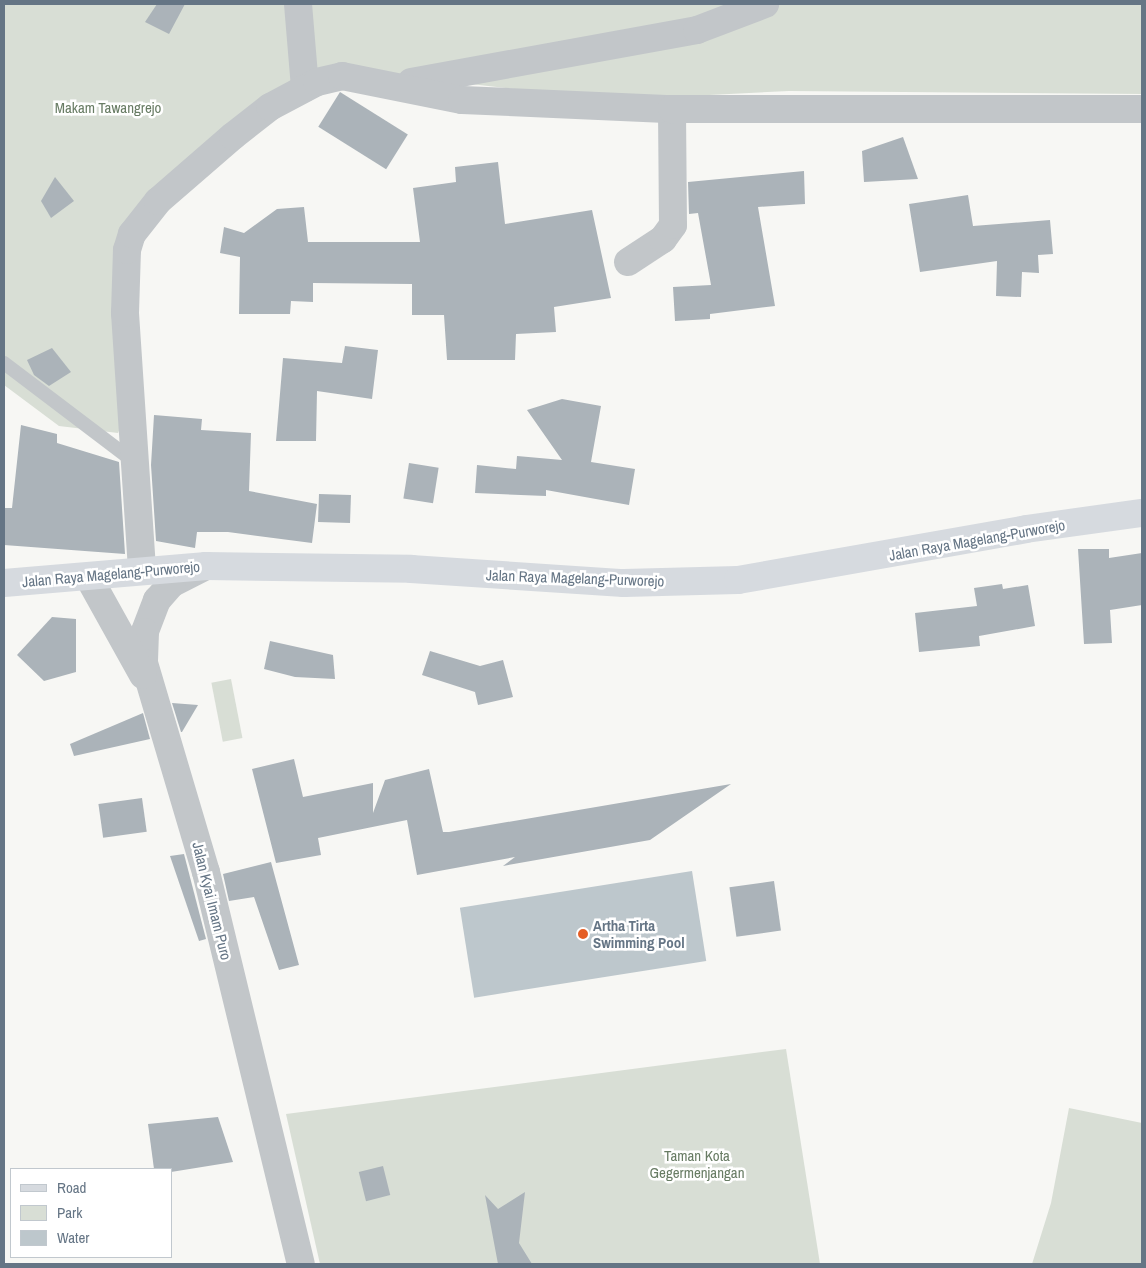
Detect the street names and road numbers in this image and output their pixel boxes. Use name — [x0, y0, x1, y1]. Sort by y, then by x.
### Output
street label: Jalan Raya Magelang-Purworejo — [888, 516, 1066, 564]
street label: Jalan Raya Magelang-Purworejo — [21, 557, 201, 591]
street label: Jalan Raya Magelang-Purworejo — [486, 566, 664, 590]
street label: Jalan Kyai Imam Puro — [189, 840, 235, 962]

